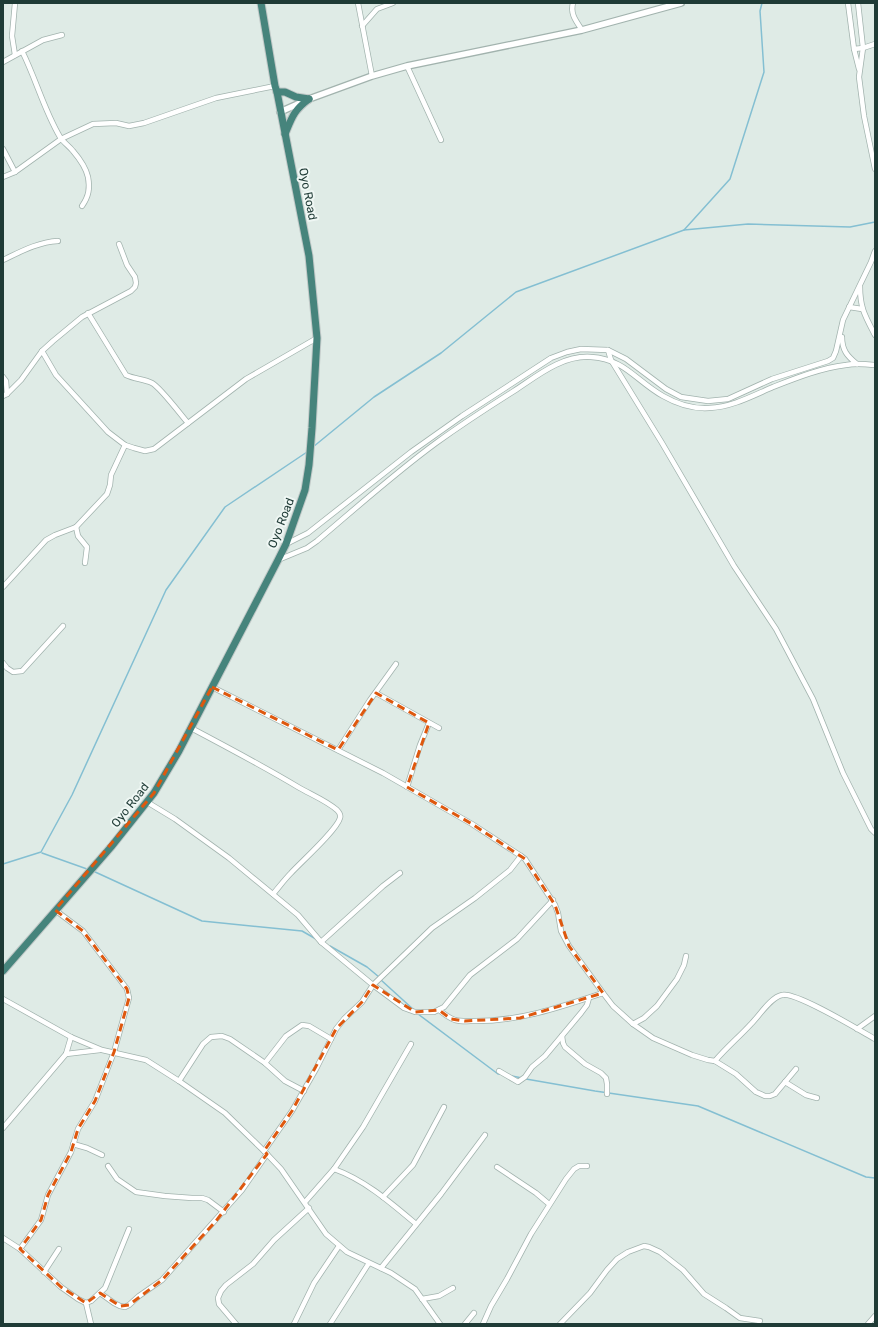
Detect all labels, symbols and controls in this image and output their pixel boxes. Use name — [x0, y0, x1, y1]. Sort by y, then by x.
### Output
street label: Oyo Road — [296, 167, 320, 221]
street label: Oyo Road — [265, 496, 297, 550]
street label: Oyo Road — [108, 780, 152, 830]

